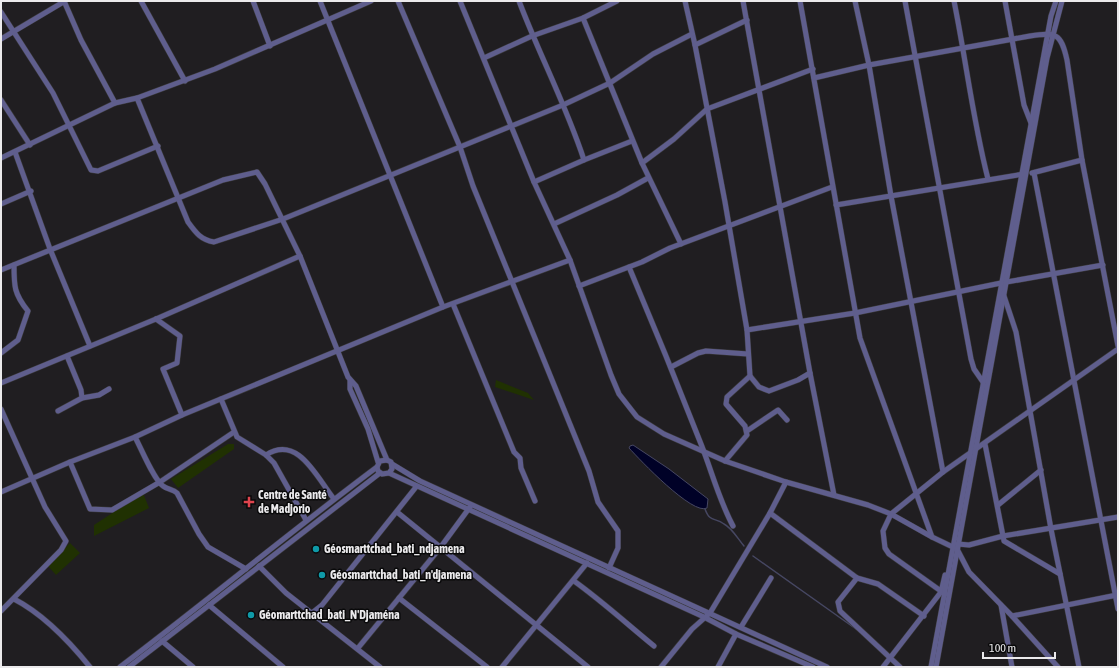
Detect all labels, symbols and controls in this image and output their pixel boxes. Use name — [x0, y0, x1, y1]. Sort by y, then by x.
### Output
place label: Centre de Santé de Madjorio — [258, 488, 327, 516]
marker: Centre de Santé de Madjorio — [243, 496, 255, 508]
place label: Géosmarttchad_bati_ndjamena — [324, 542, 465, 556]
marker: Géosmarttchad_bati_ndjamena — [311, 544, 321, 554]
place label: Géosmarttchad_bati_n'djamena — [330, 568, 472, 582]
marker: Géosmarttchad_bati_n'djamena — [317, 570, 327, 580]
place label: Géomarttchad_bati_N'Djaména — [259, 608, 400, 622]
marker: Géomarttchad_bati_N'Djaména — [246, 610, 256, 620]
scale bar — [983, 634, 1055, 660]
text: 100 m — [989, 641, 1016, 655]

